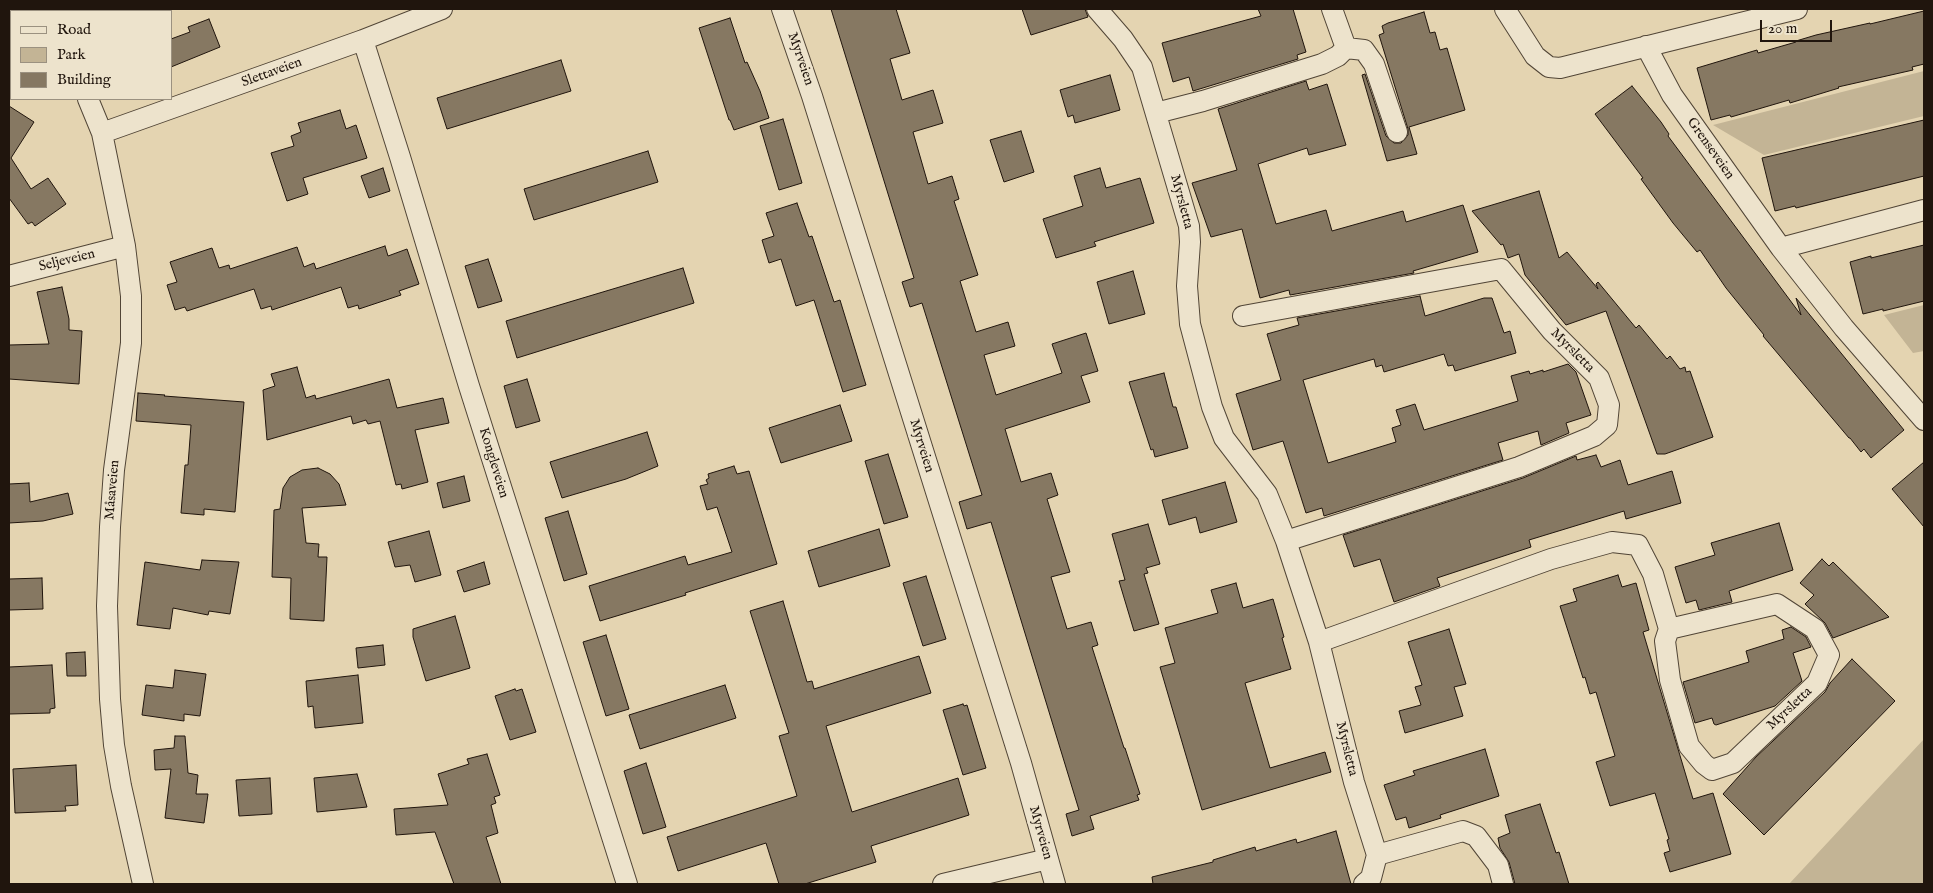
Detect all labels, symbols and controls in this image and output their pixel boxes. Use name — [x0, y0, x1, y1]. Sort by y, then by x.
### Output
legend — [10, 10, 172, 100]
scale bar — [1763, 10, 1836, 42]
text: 20 m — [1768, 19, 1797, 38]
text: Road — [57, 20, 91, 39]
street label: Myrveien — [783, 30, 817, 88]
text: Park — [57, 45, 86, 64]
street label: Slettaveien — [240, 54, 304, 92]
text: Building — [57, 70, 111, 89]
street label: Grenseveien — [1683, 115, 1737, 183]
street label: Myrsletta — [1166, 173, 1196, 231]
street label: Seljeveien — [37, 246, 97, 276]
street label: Myrsletta — [1546, 325, 1598, 377]
street label: Myrveien — [905, 417, 937, 475]
street label: Kongleveien — [474, 426, 512, 500]
street label: Måsaveien — [102, 459, 124, 521]
street label: Myrsletta — [1764, 684, 1816, 734]
street label: Myrsletta — [1331, 720, 1361, 778]
street label: Myrveien — [1024, 804, 1056, 862]

